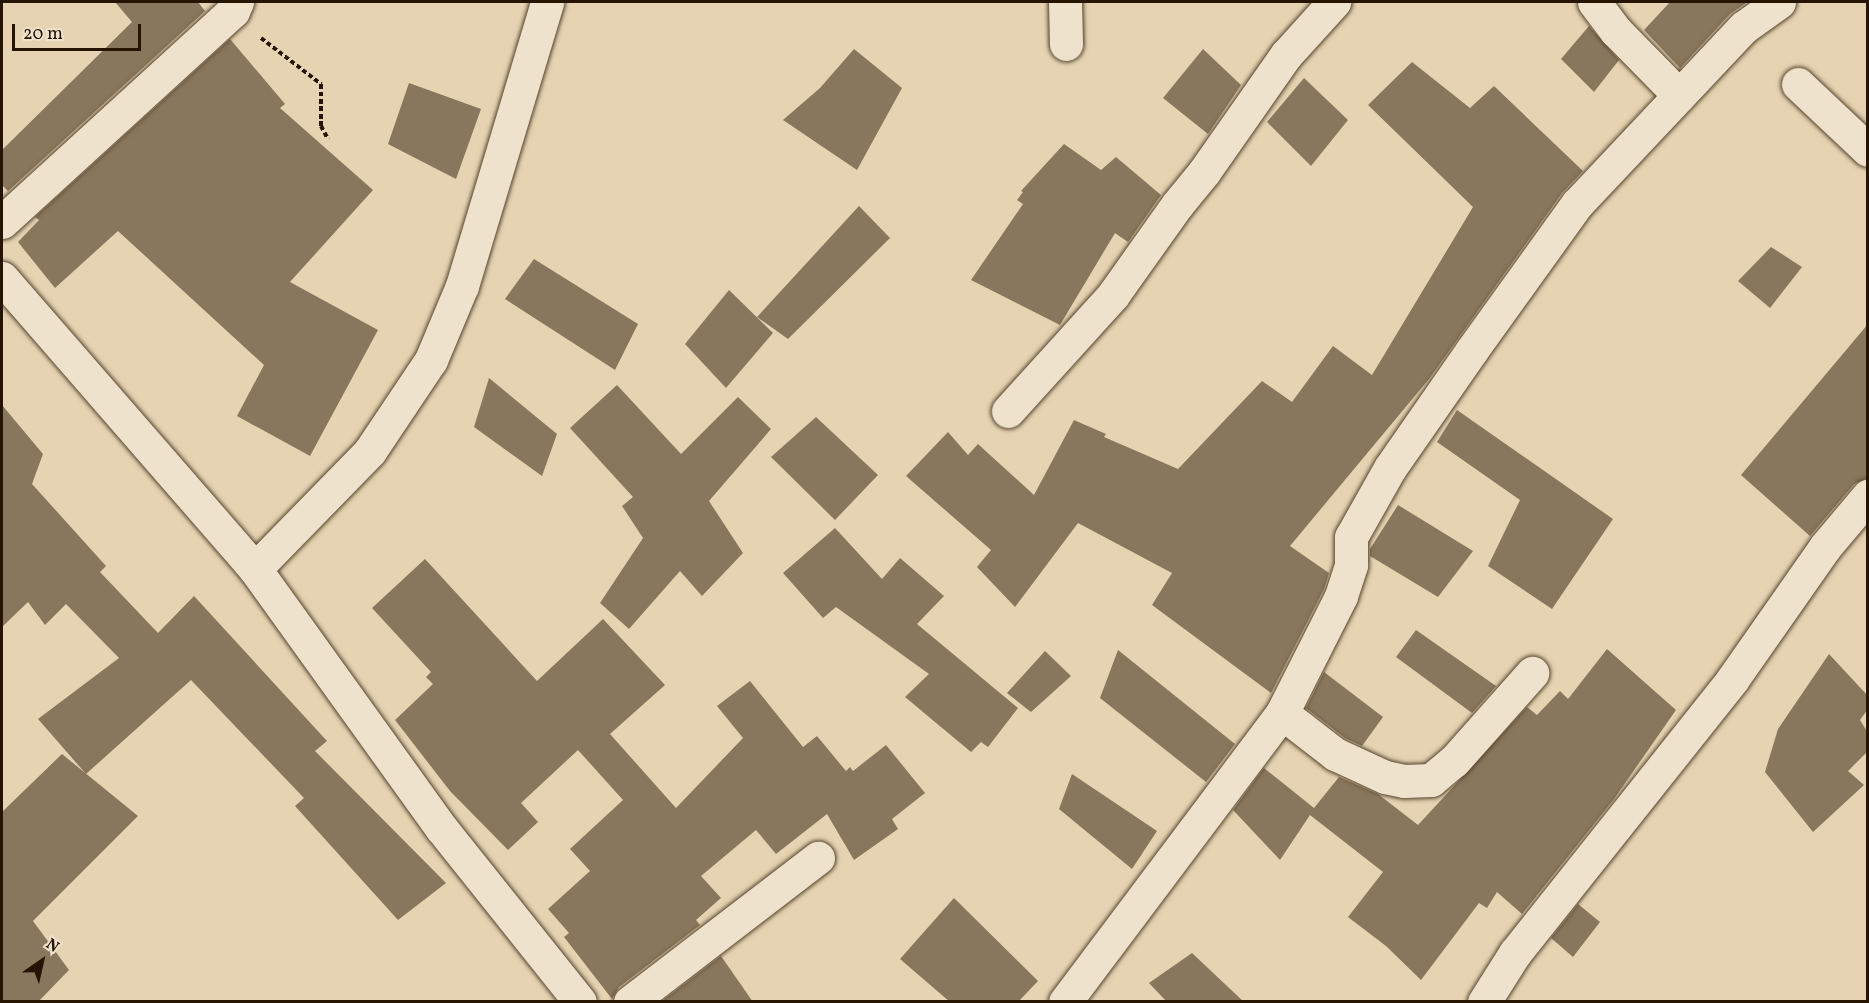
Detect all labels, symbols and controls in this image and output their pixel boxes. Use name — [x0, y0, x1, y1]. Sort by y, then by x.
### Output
scale bar — [15, 12, 144, 50]
text: 20 m — [23, 22, 63, 47]
north arrow — [12, 931, 72, 991]
text: N — [41, 934, 63, 958]

